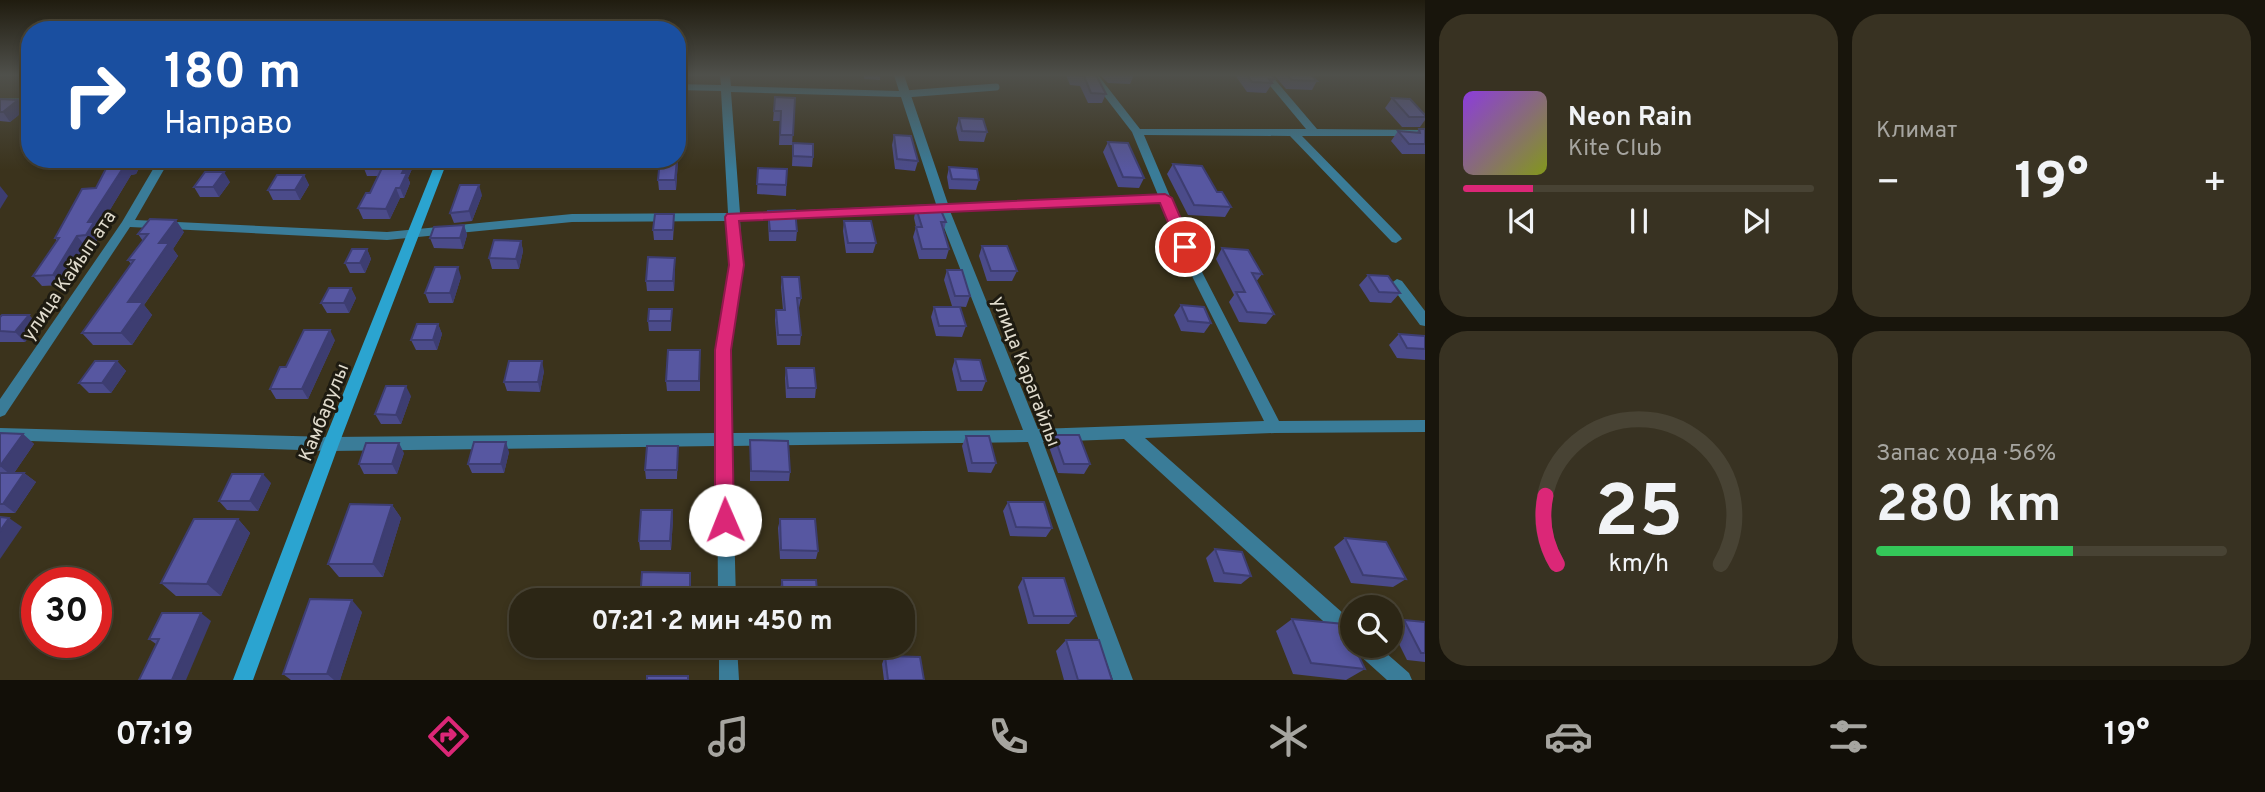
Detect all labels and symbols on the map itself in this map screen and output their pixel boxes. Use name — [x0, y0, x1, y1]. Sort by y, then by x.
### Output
street label: улица Кайып ата — [17, 206, 122, 346]
pin — [1155, 217, 1215, 277]
street label: улица Карагайлы — [985, 293, 1065, 450]
street label: Камбарулы — [294, 360, 355, 465]
position arrow — [688, 483, 762, 557]
speed limit sign: 30 — [21, 567, 112, 658]

